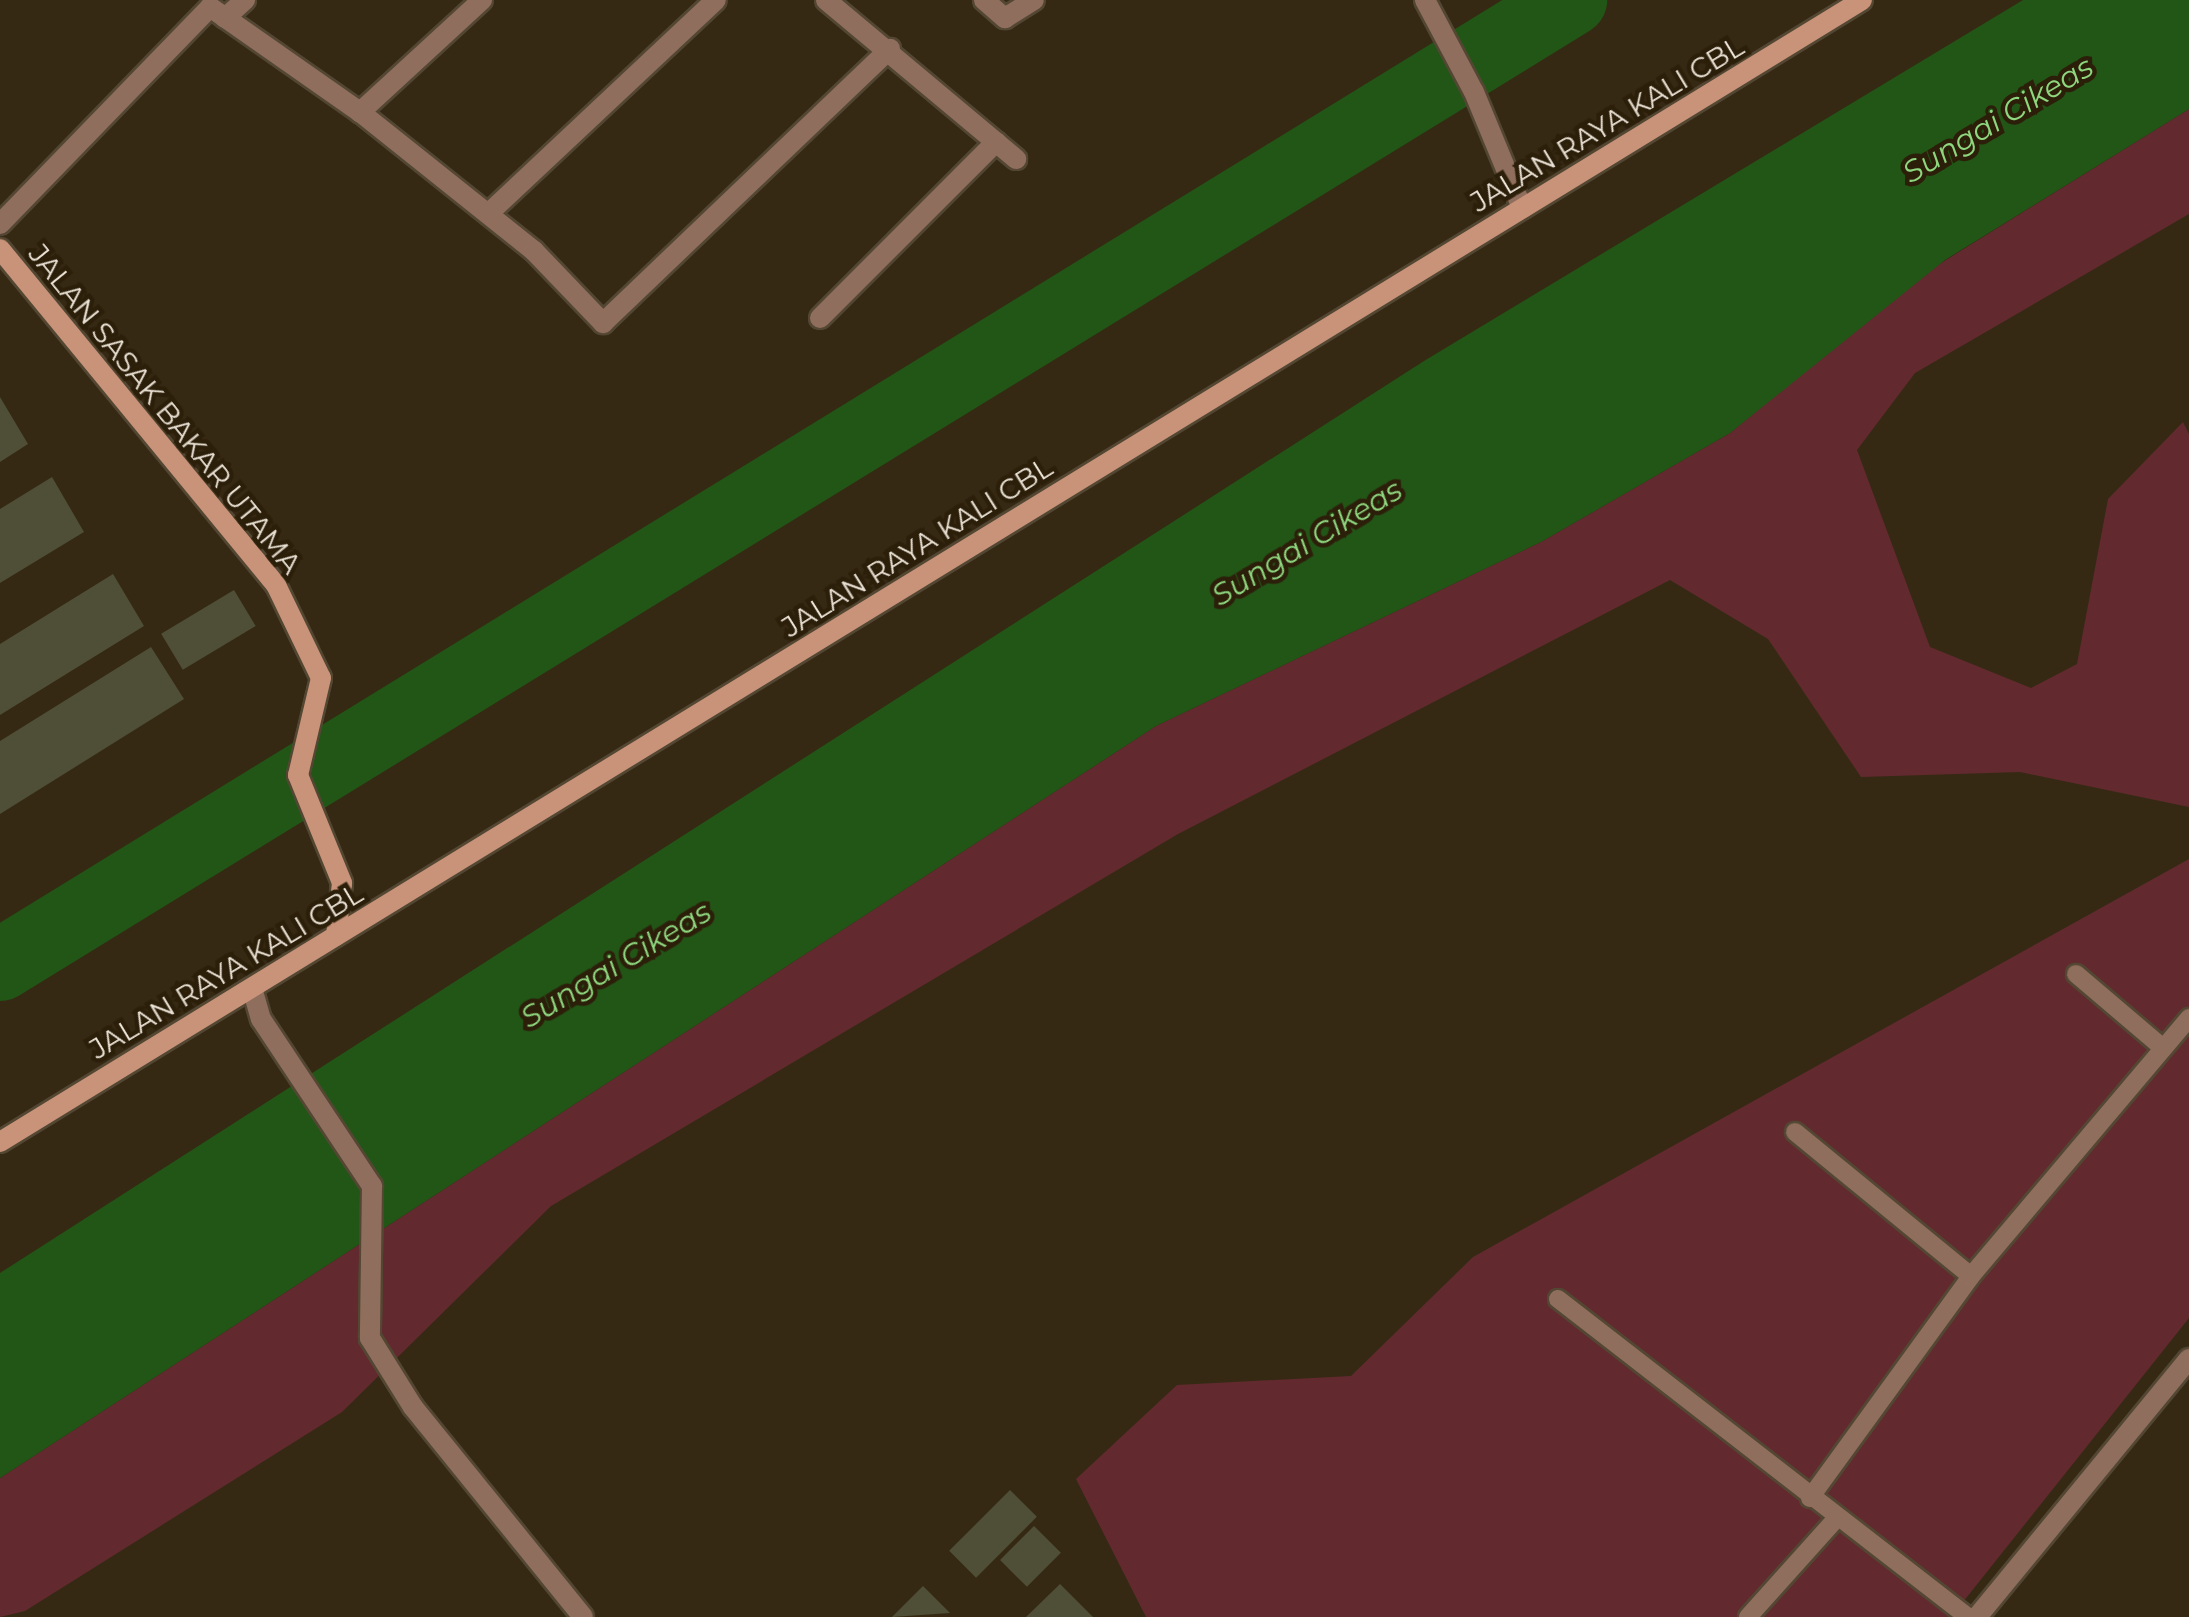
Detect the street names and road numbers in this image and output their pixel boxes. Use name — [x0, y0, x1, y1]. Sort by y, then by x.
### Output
street label: JALAN RAYA KALI CBL — [1465, 29, 1749, 219]
street label: JALAN SASAK BAKAR UTAMA — [22, 238, 308, 580]
street label: JALAN RAYA KALI CBL — [776, 450, 1058, 644]
street label: JALAN RAYA KALI CBL — [84, 876, 368, 1066]

